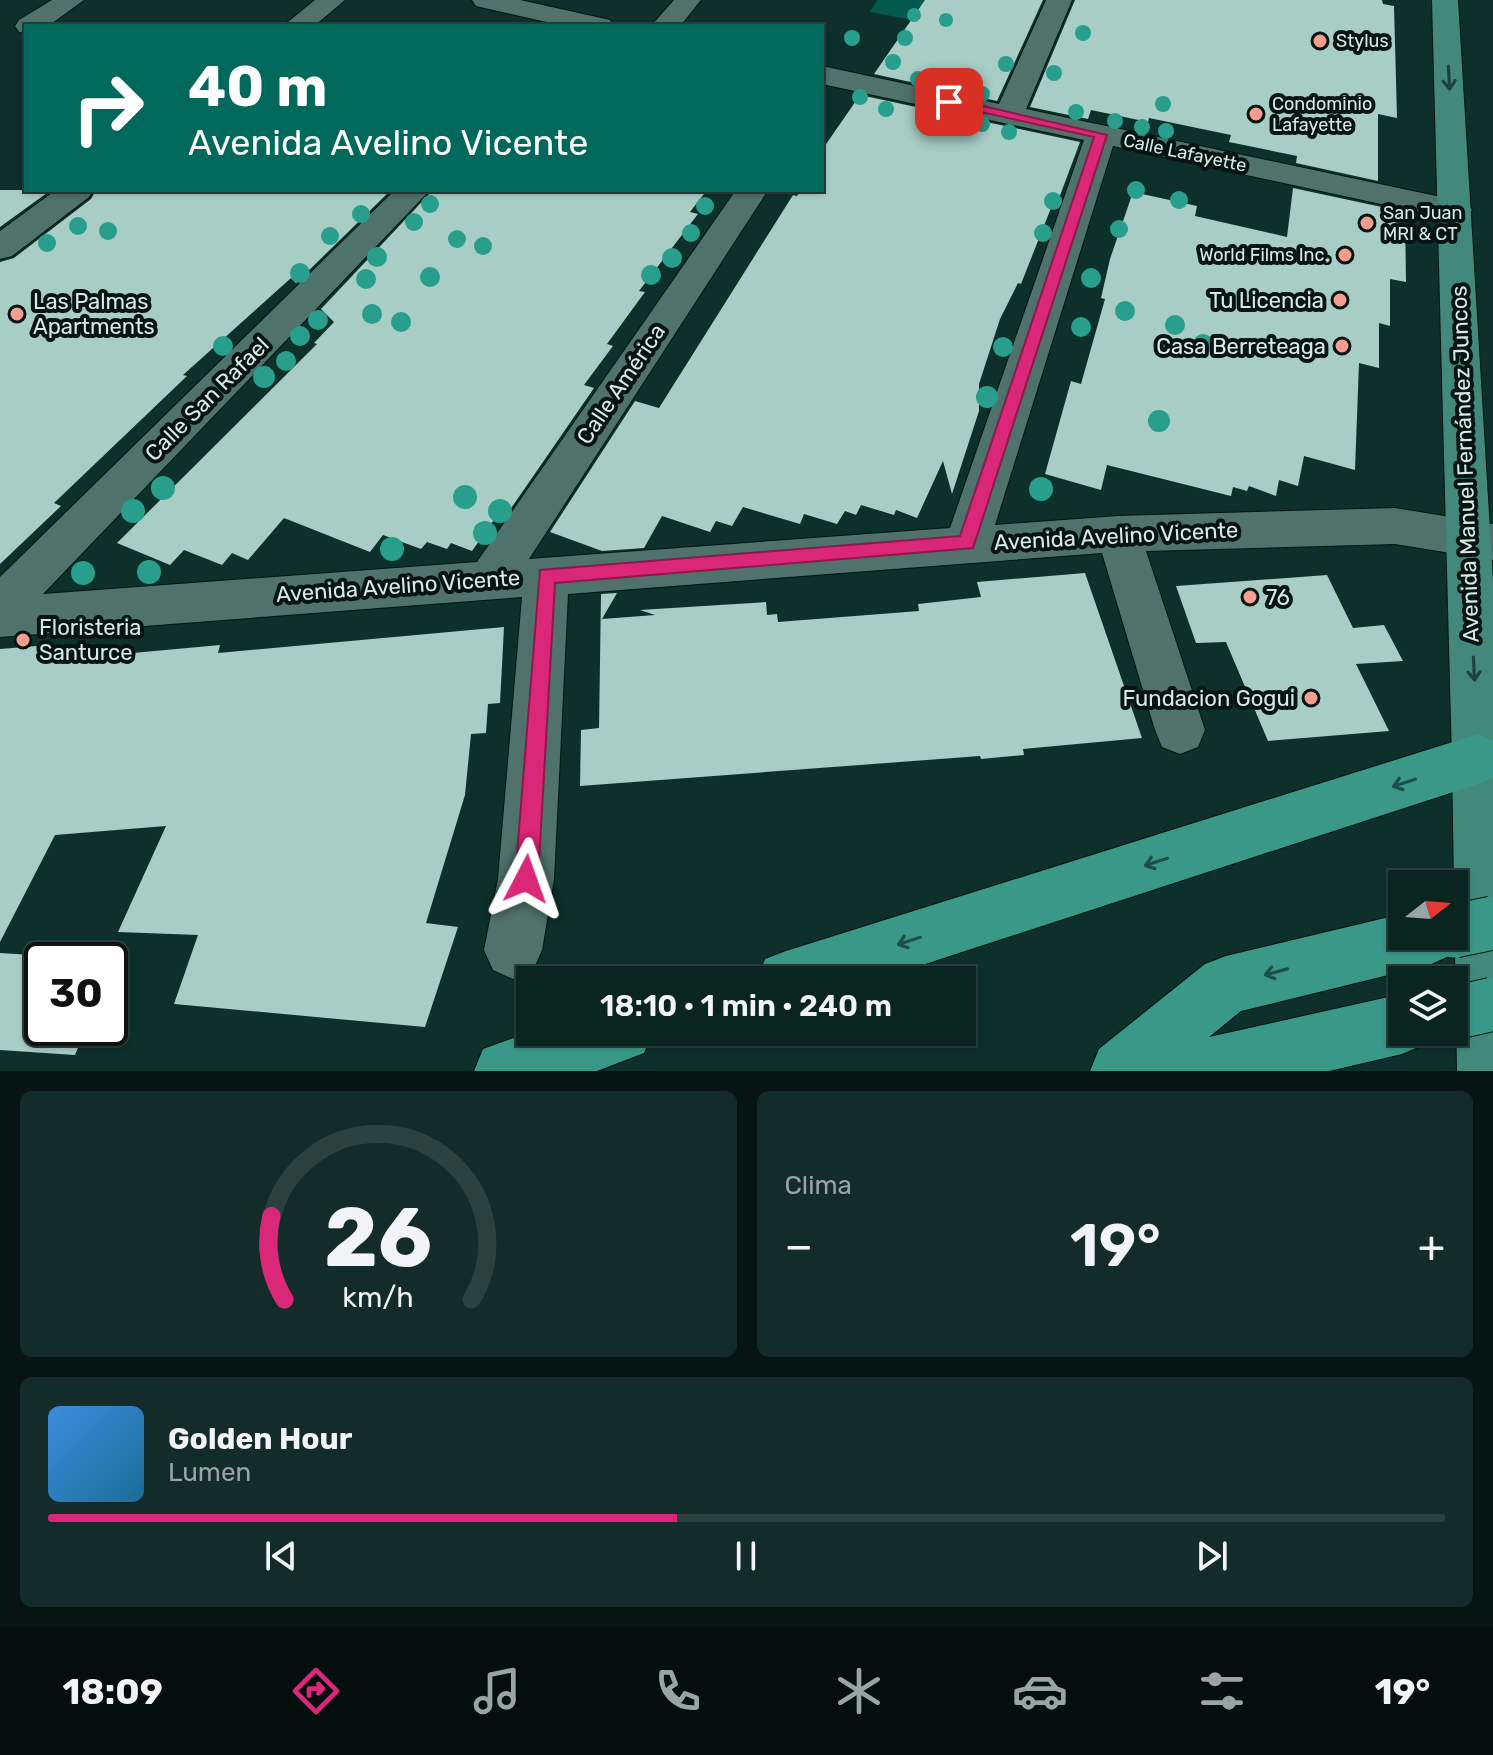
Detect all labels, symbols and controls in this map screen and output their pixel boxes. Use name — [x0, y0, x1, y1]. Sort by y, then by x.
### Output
place label: Stylus — [1336, 30, 1389, 52]
marker: Stylus — [1311, 32, 1329, 50]
text: 40 m — [188, 54, 328, 120]
icon: right — [56, 56, 160, 160]
one-way arrow — [1441, 64, 1456, 91]
pin — [915, 68, 983, 136]
icon: arrive — [927, 80, 971, 124]
place label: Condominio Lafayette — [1272, 93, 1372, 136]
marker: Condominio Lafayette — [1247, 105, 1265, 123]
text: Avenida Avelino Vicente — [188, 121, 588, 164]
street label: Calle Lafayette — [1121, 129, 1249, 177]
place label: San Juan MRI & CT — [1383, 202, 1462, 245]
marker: San Juan MRI & CT — [1358, 214, 1376, 232]
place label: World Films Inc. — [1199, 244, 1329, 266]
marker: World Films Inc. — [1336, 246, 1354, 264]
street label: Avenida Manuel Fernández Juncos — [1445, 285, 1485, 643]
place label: Tu Licencia — [1209, 287, 1324, 314]
place label: Las Palmas Apartments — [33, 288, 155, 340]
marker: Tu Licencia — [1331, 291, 1349, 309]
marker: Las Palmas Apartments — [8, 305, 26, 323]
street label: Calle América — [571, 319, 671, 449]
street label: Calle San Rafael — [139, 331, 275, 467]
place label: Casa Berreteaga — [1156, 333, 1326, 360]
marker: Casa Berreteaga — [1333, 337, 1351, 355]
street label: Avenida Avelino Vicente — [993, 516, 1239, 556]
street label: Avenida Avelino Vicente — [275, 564, 521, 608]
place label: 76 — [1266, 584, 1290, 611]
marker: 76 — [1241, 588, 1259, 606]
place label: Floristeria Santurce — [39, 614, 141, 666]
marker: Floristeria Santurce — [14, 631, 32, 649]
one-way arrow — [1466, 655, 1481, 682]
place label: Fundacion Gogui — [1122, 685, 1295, 712]
marker: Fundacion Gogui — [1302, 689, 1320, 707]
one-way arrow — [1392, 776, 1417, 791]
position arrow — [484, 837, 568, 921]
one-way arrow — [1144, 855, 1170, 870]
north arrow — [1388, 870, 1468, 950]
map controls — [1388, 870, 1468, 1046]
one-way arrow — [896, 934, 922, 949]
speed limit sign: 30 — [24, 942, 128, 1046]
one-way arrow — [1264, 965, 1289, 980]
button: layers — [1388, 966, 1468, 1046]
text: 18:10 · 1 min · 240 m — [600, 988, 892, 1024]
text: Clima — [785, 1170, 852, 1201]
text: 26 — [324, 1188, 432, 1287]
text: 19° — [1070, 1210, 1161, 1281]
text: − — [785, 1220, 813, 1272]
text: + — [1418, 1220, 1445, 1272]
text: km/h — [343, 1280, 414, 1314]
text: Golden Hour — [168, 1421, 352, 1457]
text: Lumen — [168, 1457, 251, 1488]
icon: previous — [259, 1534, 303, 1578]
icon: pause — [724, 1534, 768, 1578]
icon: next — [1190, 1534, 1234, 1578]
icon: directions — [288, 1663, 344, 1719]
icon: music — [469, 1663, 525, 1719]
icon: phone — [650, 1663, 706, 1719]
icon: climate — [831, 1663, 887, 1719]
icon: car — [1012, 1663, 1068, 1719]
icon: filters — [1194, 1663, 1250, 1719]
text: 18:09 — [63, 1670, 163, 1713]
text: 19° — [1375, 1670, 1430, 1713]

